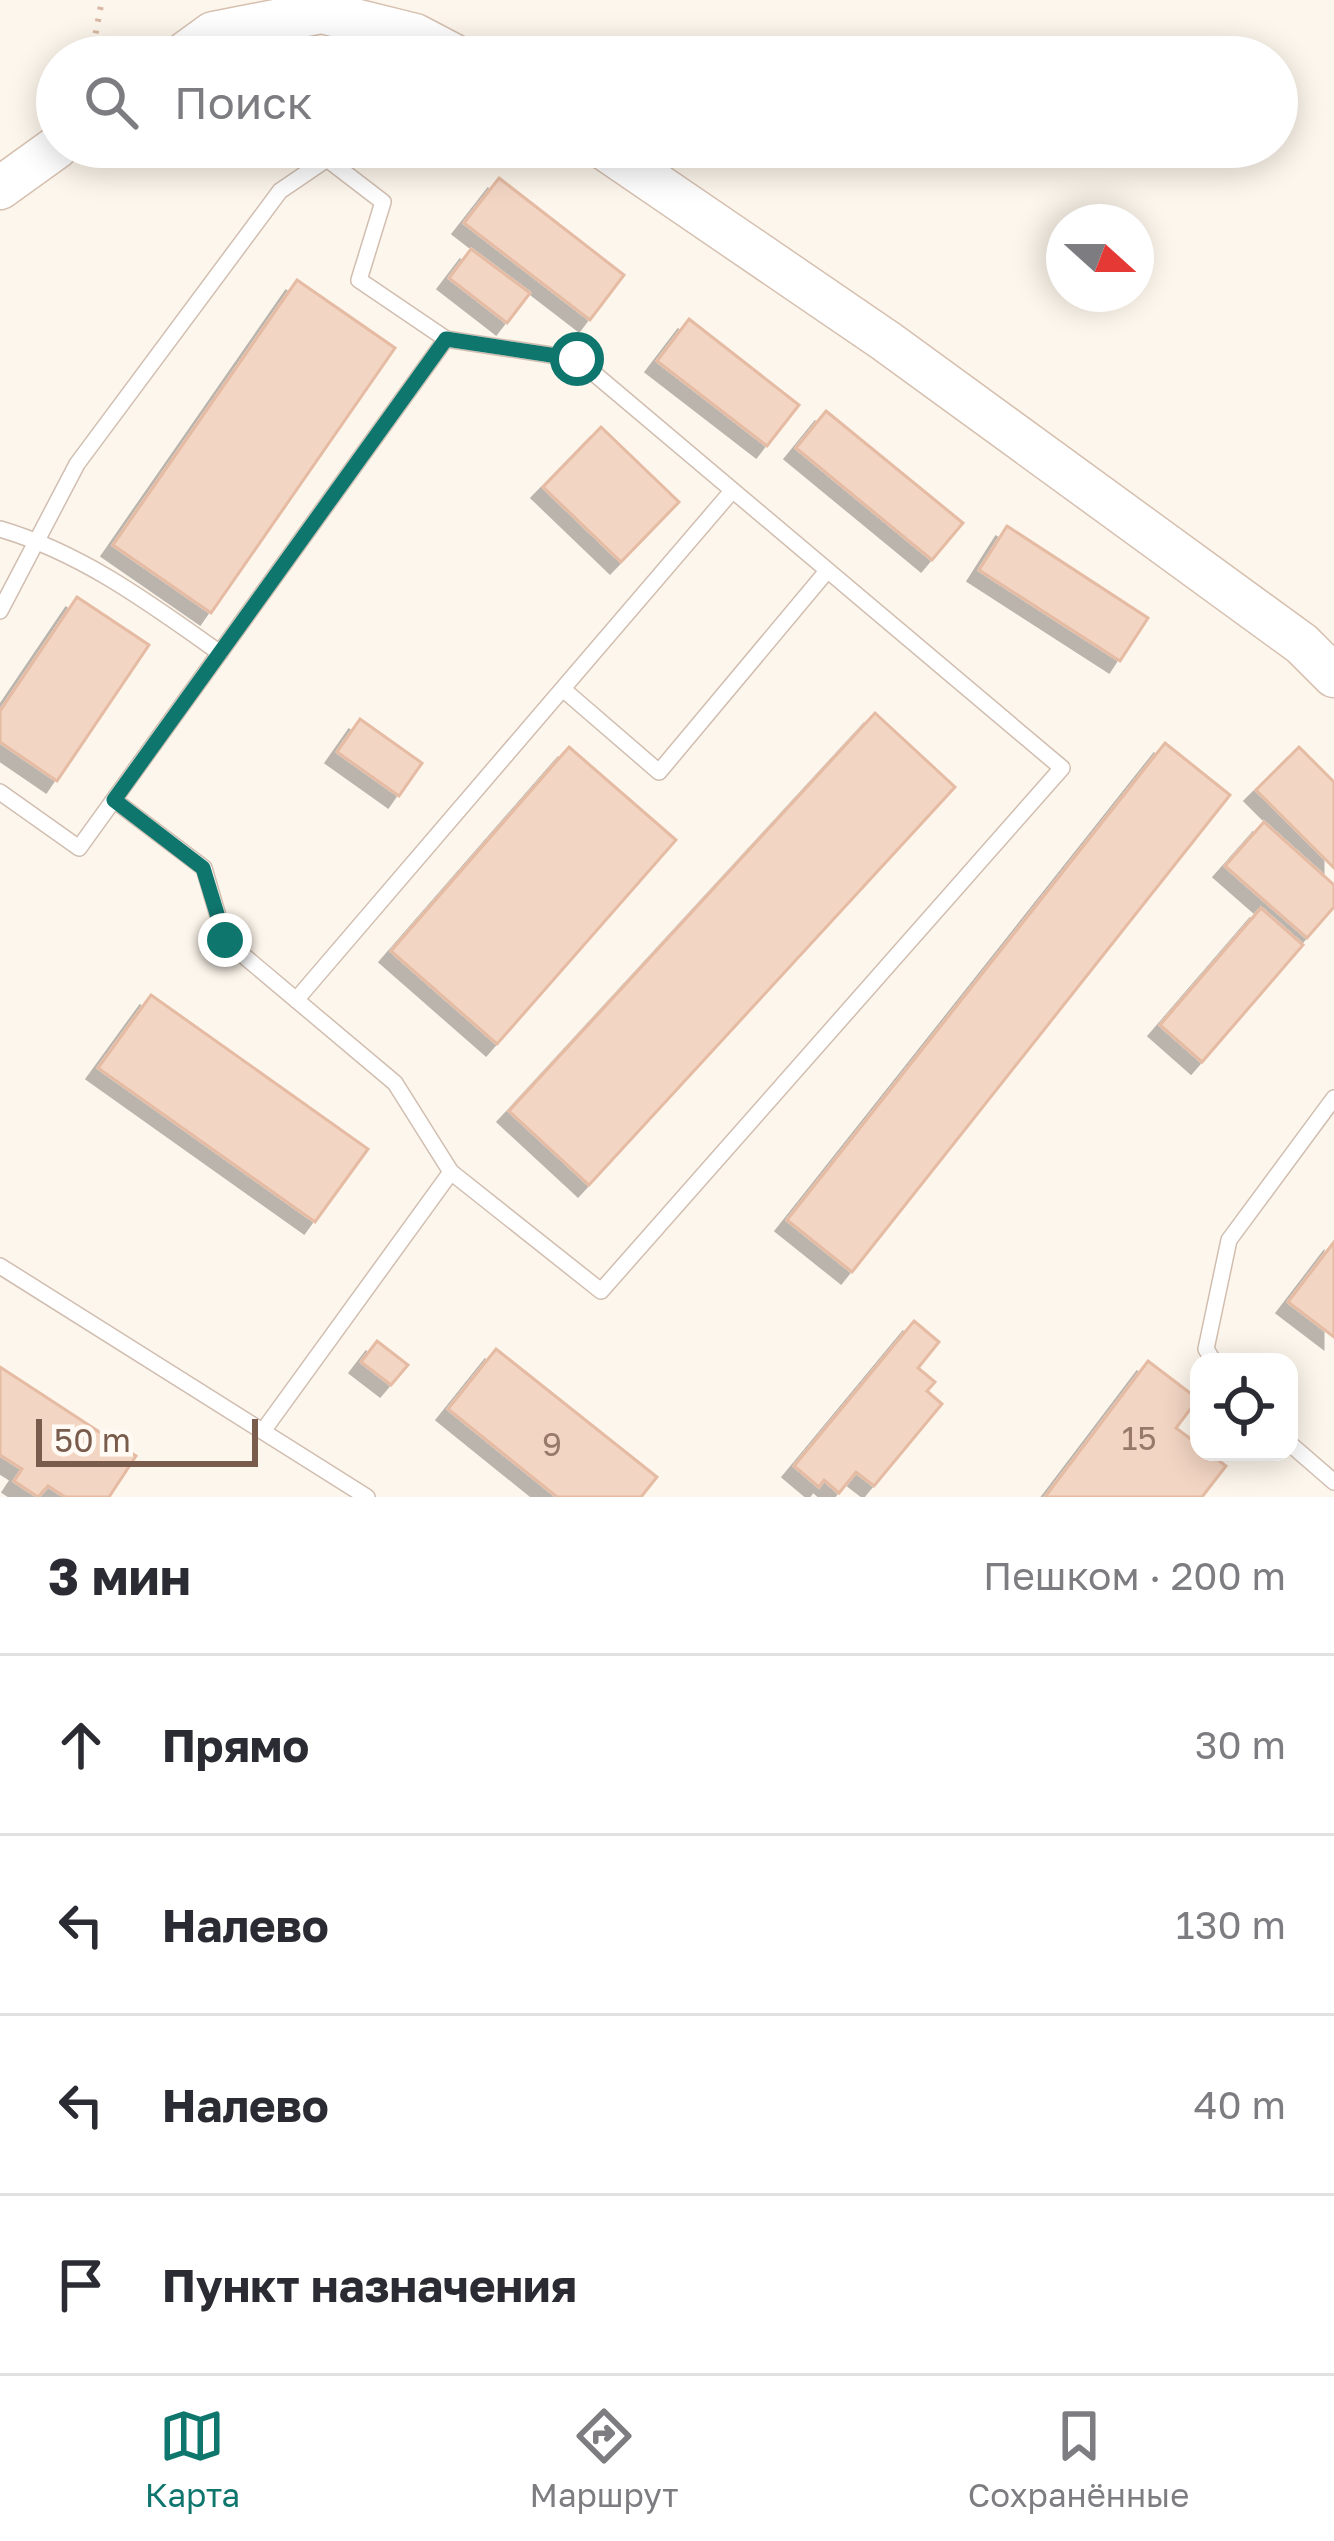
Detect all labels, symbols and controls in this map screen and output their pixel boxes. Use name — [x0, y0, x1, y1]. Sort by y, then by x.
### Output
search box — [36, 36, 1298, 168]
icon: search — [78, 69, 144, 135]
text: Поиск — [174, 75, 313, 129]
north arrow — [1046, 204, 1154, 312]
route start — [550, 332, 604, 386]
route end — [198, 913, 252, 967]
map controls — [1190, 1353, 1298, 1461]
button: locate — [1190, 1353, 1298, 1461]
scale bar — [36, 1413, 258, 1466]
house number: 15 — [1121, 1418, 1157, 1457]
text: 50 m — [54, 1420, 131, 1459]
house number: 9 — [542, 1424, 562, 1463]
text: 3 мин — [48, 1545, 191, 1606]
text: Пешком · 200 m — [983, 1552, 1286, 1599]
icon: ahead — [48, 1712, 114, 1778]
text: Прямо — [162, 1718, 309, 1772]
text: 30 m — [1195, 1721, 1286, 1768]
icon: left — [48, 1892, 114, 1958]
text: Налево — [162, 1898, 329, 1952]
text: 130 m — [1176, 1901, 1286, 1948]
icon: left — [48, 2072, 114, 2138]
text: Налево — [162, 2078, 329, 2132]
text: 40 m — [1194, 2081, 1286, 2128]
icon: arrive — [48, 2252, 114, 2318]
text: Пункт назначения — [162, 2258, 577, 2312]
tab: Карта — [145, 2403, 240, 2514]
tab: Маршрут — [530, 2403, 679, 2514]
tab: Сохранённые — [968, 2403, 1189, 2514]

